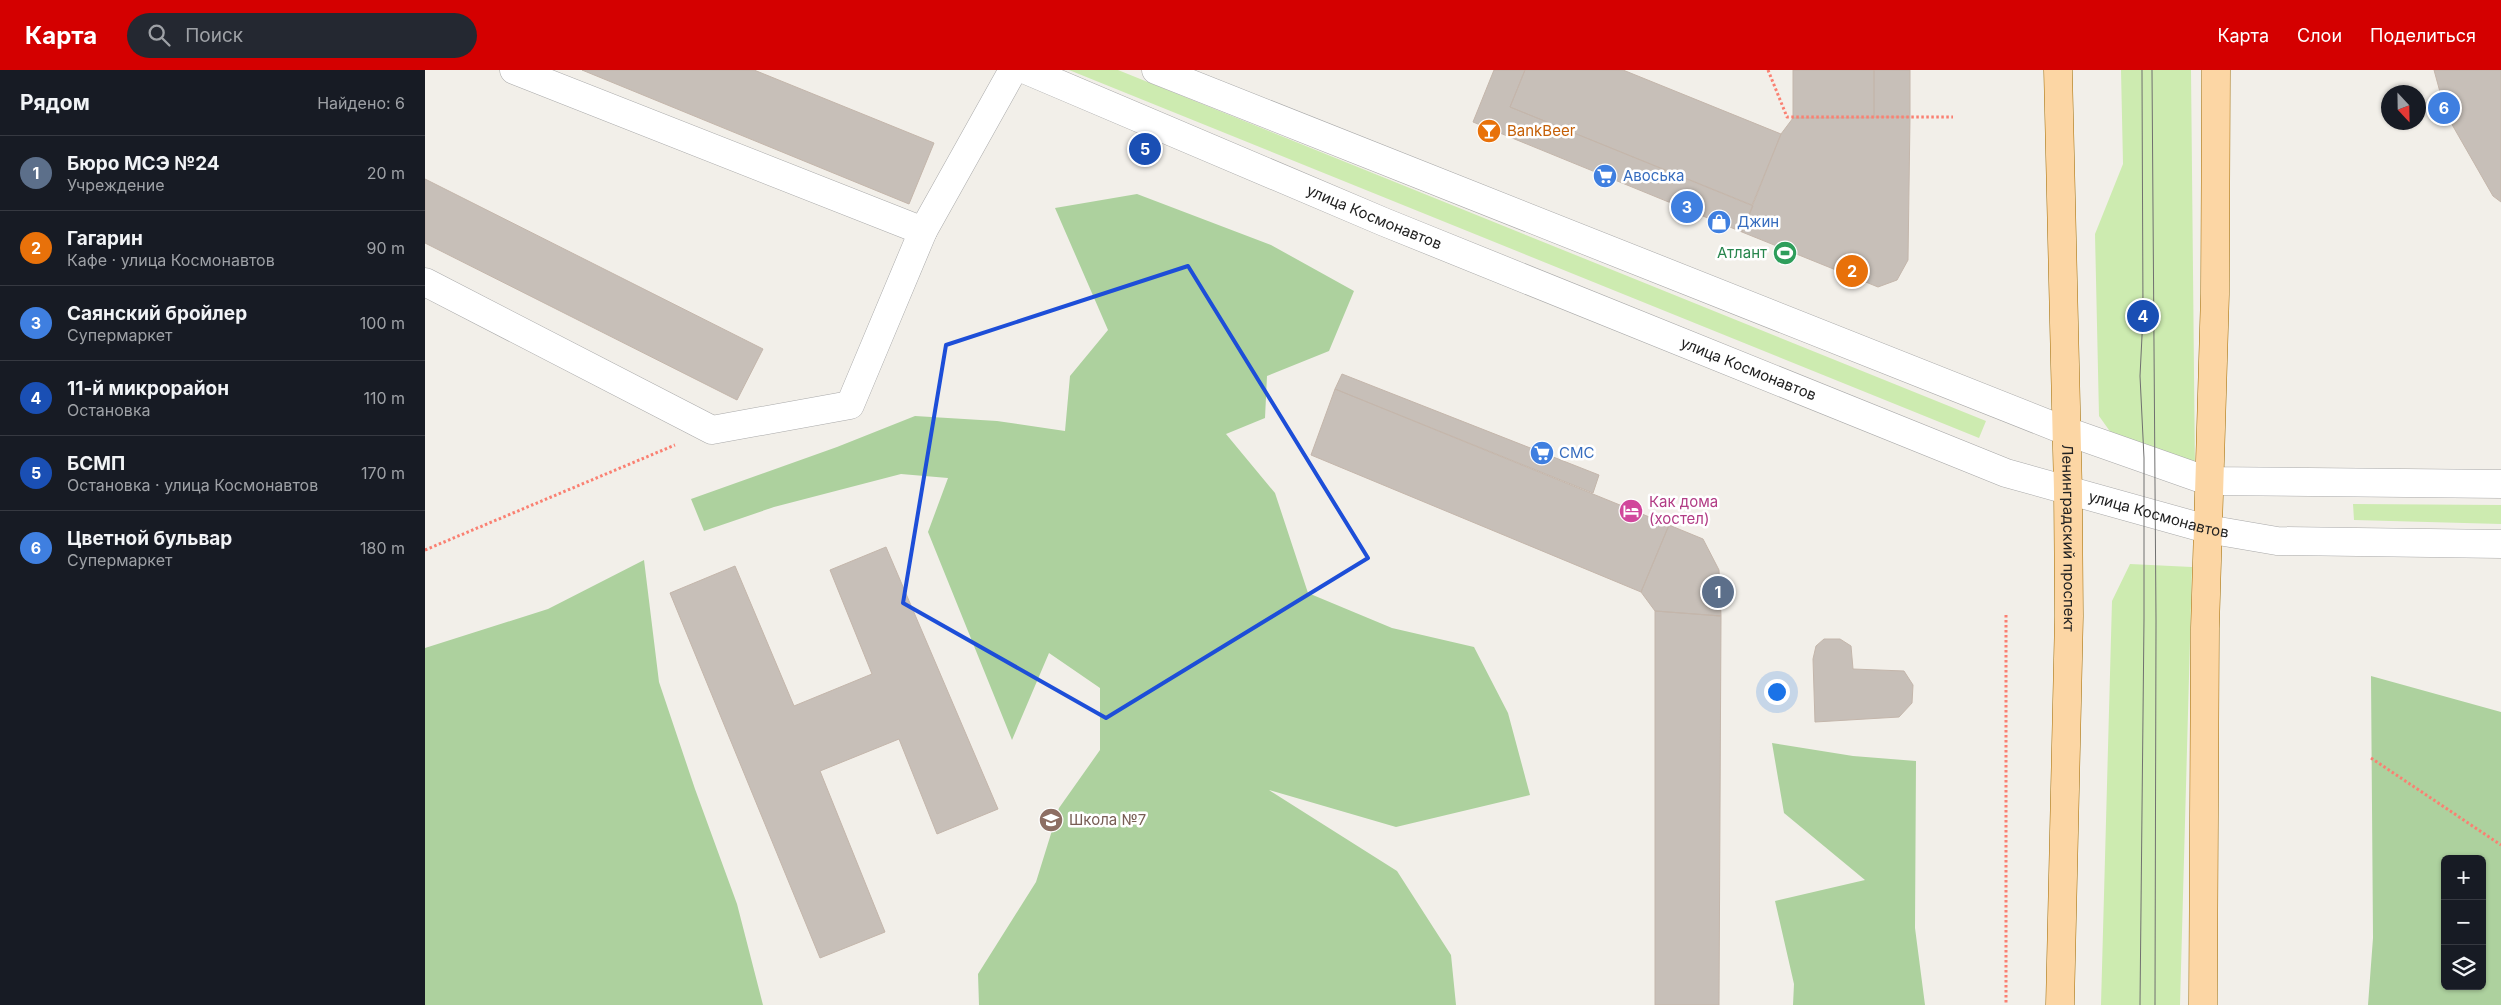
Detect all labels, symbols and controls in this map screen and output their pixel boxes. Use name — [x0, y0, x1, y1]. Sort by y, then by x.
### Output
search box — [127, 13, 477, 58]
text: Карта — [25, 21, 97, 50]
icon: search — [145, 21, 173, 49]
text: Поиск — [185, 24, 243, 47]
text: Карта — [2217, 25, 2269, 46]
text: Слои — [2297, 25, 2342, 46]
text: Поделиться — [2370, 25, 2476, 46]
north arrow — [2381, 85, 2426, 130]
pin: 6 — [2428, 89, 2460, 127]
text: Рядом — [20, 90, 90, 115]
text: Найдено: 6 — [317, 93, 405, 113]
bar icon: BankBeer — [1476, 118, 1502, 144]
place label: BankBeer — [1507, 121, 1576, 140]
pin: 5 — [1129, 130, 1161, 168]
text: Бюро МСЭ №24 — [67, 152, 220, 175]
text: 1 — [33, 163, 39, 183]
text: 20 m — [367, 163, 405, 183]
supermarket icon: Авоська — [1592, 163, 1618, 189]
place label: Авоська — [1623, 166, 1684, 185]
text: Учреждение — [67, 175, 165, 195]
street label: улица Космонавтов — [1304, 180, 1445, 253]
pin: 3 — [1671, 188, 1703, 226]
shop icon: Джин — [1706, 209, 1732, 235]
place label: Джин — [1737, 212, 1779, 231]
text: Гагарин — [67, 227, 143, 250]
text: 2 — [31, 238, 41, 258]
text: 90 m — [366, 238, 405, 258]
sports icon: Атлант — [1772, 240, 1798, 266]
place label: Атлант — [1717, 243, 1767, 262]
text: Кафе · улица Космонавтов — [67, 250, 275, 270]
pin: 2 — [1836, 252, 1868, 290]
pin: 4 — [2127, 297, 2159, 335]
text: Саянский бройлер — [67, 302, 247, 325]
text: 3 — [31, 313, 41, 333]
text: 100 m — [360, 313, 405, 333]
text: Супермаркет — [67, 325, 172, 345]
street label: улица Космонавтов — [1678, 333, 1819, 404]
text: 11-й микрорайон — [67, 377, 229, 400]
text: 4 — [31, 388, 41, 408]
text: 110 m — [363, 388, 405, 408]
text: Остановка — [67, 400, 151, 420]
supermarket icon: СМС — [1529, 440, 1555, 466]
place label: СМС — [1559, 443, 1595, 462]
street label: Ленинградский проспект — [2058, 444, 2079, 632]
text: БСМП — [67, 452, 125, 475]
text: 5 — [31, 463, 41, 483]
text: 170 m — [361, 463, 405, 483]
text: Остановка · улица Космонавтов — [67, 475, 318, 495]
street label: улица Космонавтов — [2086, 486, 2230, 542]
place label: Как дома (хостел) — [1649, 492, 1718, 528]
hotel icon: Как дома (хостел) — [1618, 498, 1644, 524]
text: Цветной бульвар — [67, 527, 232, 550]
text: 6 — [31, 538, 41, 558]
text: 180 m — [360, 538, 405, 558]
text: Супермаркет — [67, 550, 172, 570]
pin: 1 — [1702, 573, 1734, 611]
your location — [1764, 679, 1790, 705]
school or university icon: Школа №7 — [1038, 807, 1064, 833]
place label: Школа №7 — [1069, 810, 1146, 829]
map controls — [2441, 855, 2486, 990]
button: + — [2441, 855, 2486, 900]
button: − — [2441, 900, 2486, 945]
button: layers — [2441, 945, 2486, 990]

